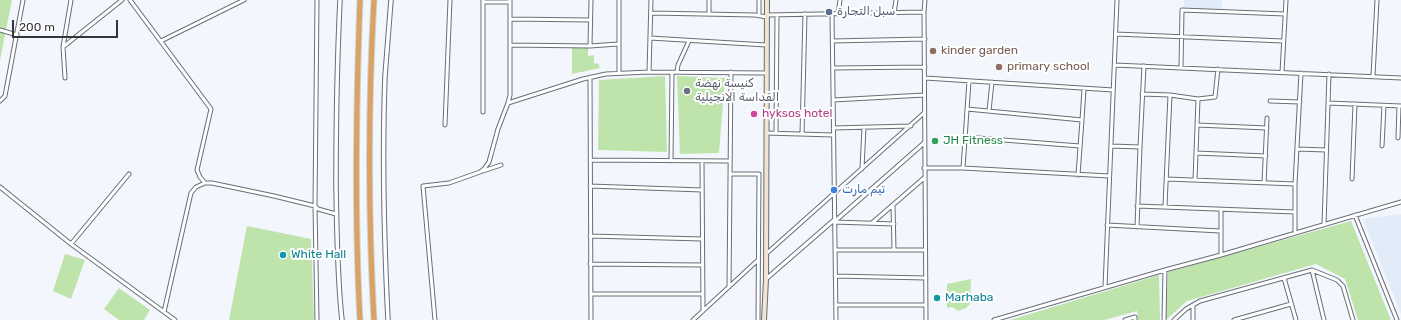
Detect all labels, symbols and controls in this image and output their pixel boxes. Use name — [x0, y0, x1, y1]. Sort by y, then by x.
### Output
place label: سبل التجارة — [837, 5, 896, 19]
marker: سبل التجارة — [824, 7, 834, 17]
scale bar — [14, 12, 120, 38]
text: 200 m — [19, 20, 55, 34]
place label: kinder garden — [941, 44, 1018, 58]
marker: kinder garden — [928, 46, 938, 56]
place label: primary school — [1007, 60, 1090, 74]
marker: primary school — [994, 62, 1004, 72]
place label: كنيسة نهضة القداسة الانجيلية — [695, 77, 779, 105]
marker: كنيسة نهضة القداسة الانجيلية — [682, 86, 692, 96]
place label: hyksos hotel — [762, 107, 832, 121]
marker: hyksos hotel — [749, 109, 759, 119]
place label: JH Fitness — [943, 134, 1003, 148]
marker: JH Fitness — [930, 136, 940, 146]
place label: تيم مارت — [842, 183, 885, 197]
marker: تيم مارت — [829, 185, 839, 195]
place label: White Hall — [291, 248, 346, 262]
marker: White Hall — [278, 250, 288, 260]
place label: Marhaba — [945, 291, 993, 305]
marker: Marhaba — [932, 293, 942, 303]

